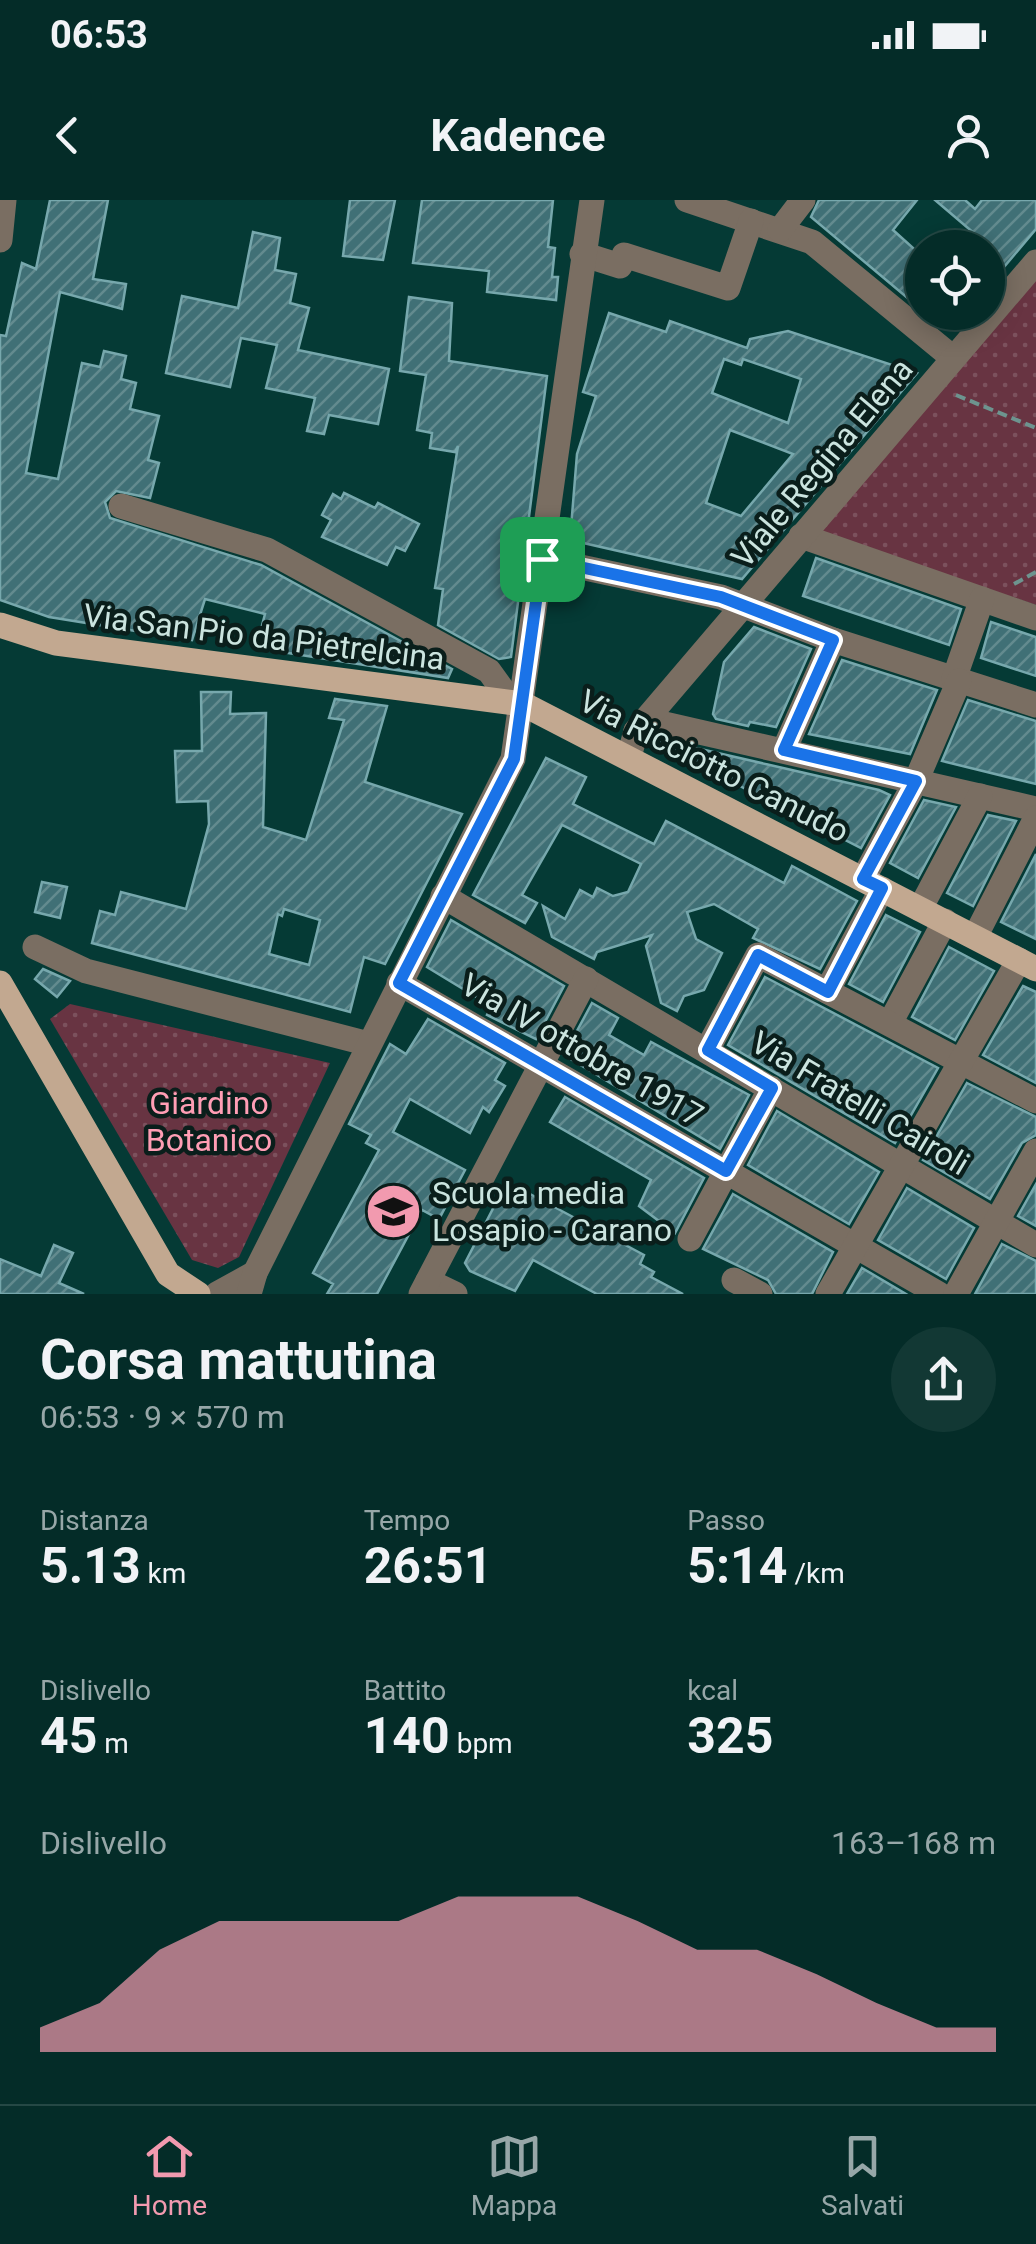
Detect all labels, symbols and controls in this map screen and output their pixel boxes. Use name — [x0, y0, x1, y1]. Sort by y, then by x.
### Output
text: 06:53 — [50, 13, 148, 57]
icon: back — [40, 108, 95, 163]
icon: person — [941, 108, 996, 163]
text: Kadence — [430, 109, 606, 162]
map controls — [905, 230, 1005, 330]
button: locate — [905, 230, 1005, 330]
street label: Viale Regina Elena — [723, 351, 921, 575]
pin — [500, 517, 585, 602]
icon: arrive — [515, 532, 570, 587]
street label: Via San Pio da Pietrelcina — [81, 596, 447, 678]
street label: Via Ricciotto Canudo — [573, 682, 855, 850]
street label: Via IV ottobre 1917 — [454, 965, 710, 1135]
street label: Via Fratelli Cairoli — [744, 1023, 976, 1183]
park label: Giardino Botanico — [146, 1084, 272, 1159]
place label: Scuola media Losapio - Carano — [432, 1174, 672, 1249]
school or university icon: Scuola media Losapio - Carano — [363, 1181, 423, 1241]
button: share — [891, 1327, 996, 1432]
text: Corsa mattutina — [40, 1328, 437, 1392]
text: 06:53 · 9 × 570 m — [40, 1398, 285, 1436]
text: Distanza — [40, 1504, 149, 1537]
text: Tempo — [364, 1504, 450, 1537]
text: Passo — [687, 1504, 765, 1537]
text: 5.13 — [40, 1537, 141, 1595]
text: 26:51 — [364, 1537, 493, 1595]
text: 5:14 — [687, 1537, 787, 1595]
text: km — [141, 1557, 186, 1590]
text: /km — [787, 1557, 845, 1590]
text: Dislivello — [40, 1674, 151, 1707]
text: Battito — [364, 1674, 446, 1707]
text: kcal — [687, 1674, 738, 1707]
text: 45 — [40, 1707, 97, 1765]
text: 140 — [364, 1707, 450, 1765]
text: 325 — [687, 1707, 773, 1765]
text: m — [97, 1727, 129, 1760]
text: bpm — [450, 1727, 513, 1760]
text: Dislivello — [40, 1824, 167, 1862]
text: 163–168 m — [831, 1824, 996, 1862]
tab: Home — [132, 2129, 207, 2222]
tab: Mappa — [471, 2129, 557, 2222]
tab: Salvati — [821, 2129, 904, 2222]

